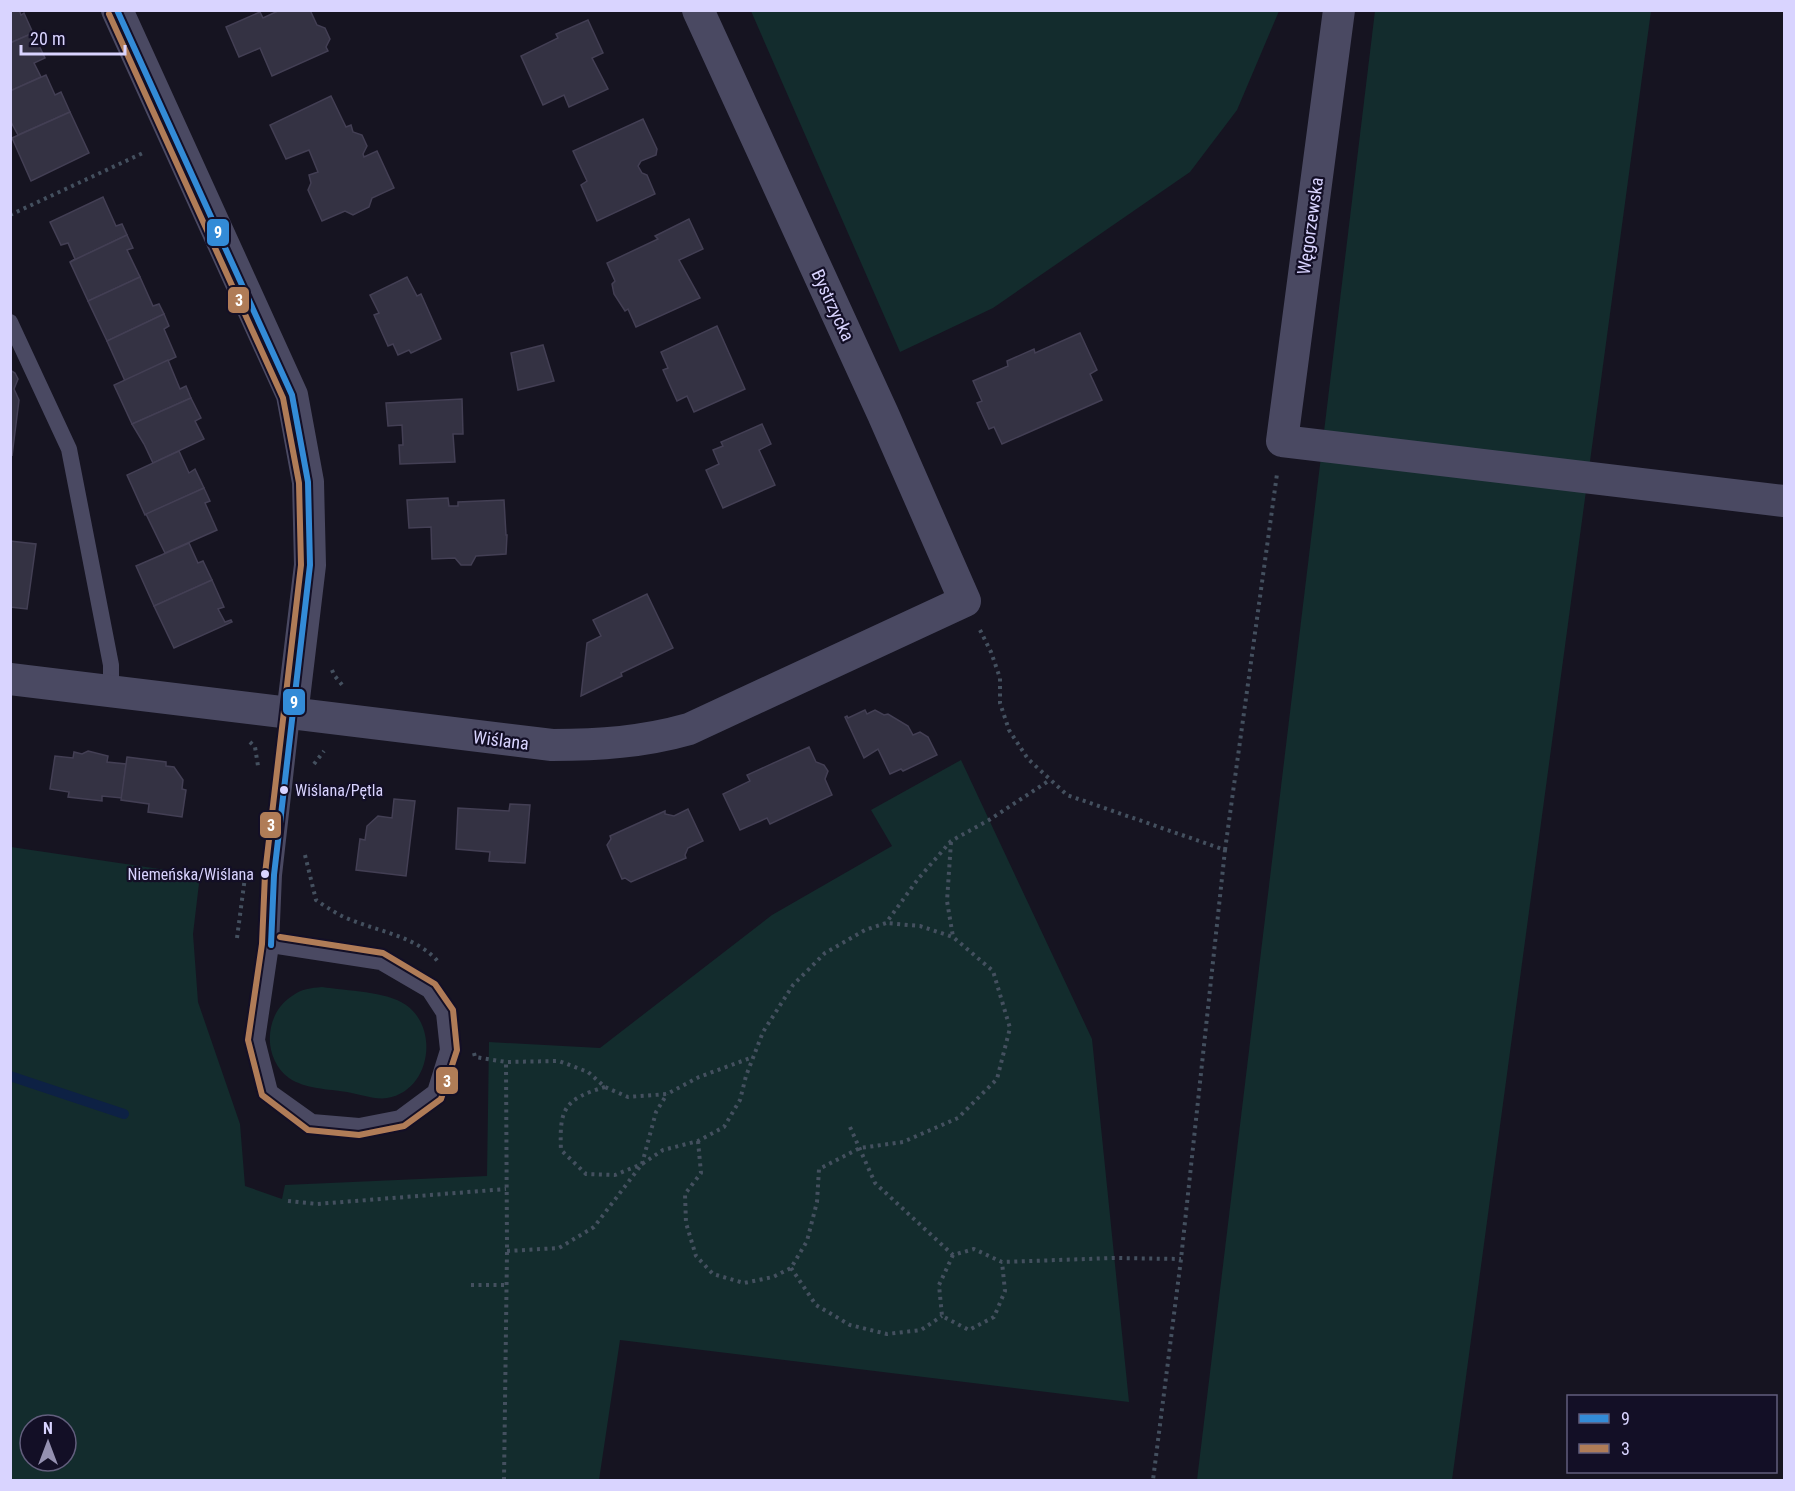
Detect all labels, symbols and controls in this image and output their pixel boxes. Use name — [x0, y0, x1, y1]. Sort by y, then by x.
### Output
scale bar — [21, 18, 124, 56]
text: 20 m — [30, 28, 65, 49]
street label: Węgorzewska — [1293, 176, 1327, 276]
line badge: 9 — [206, 218, 230, 247]
text: 9 — [214, 223, 222, 242]
street label: Bystrzycka — [807, 266, 859, 344]
line badge: 3 — [227, 286, 250, 314]
text: 3 — [235, 291, 243, 310]
line badge: 9 — [282, 688, 306, 716]
text: 9 — [290, 693, 298, 712]
street label: Wiślana — [472, 726, 530, 754]
place label: Wiślana/Pętla — [295, 781, 383, 800]
marker: Wiślana/Pętla — [278, 784, 290, 796]
line badge: 3 — [259, 811, 282, 839]
text: 3 — [267, 816, 275, 835]
place label: Niemeńska/Wiślana — [128, 865, 254, 884]
marker: Niemeńska/Wiślana — [259, 868, 271, 880]
line badge: 3 — [435, 1066, 459, 1095]
text: 3 — [443, 1072, 451, 1091]
legend — [1567, 1395, 1777, 1473]
text: 9 — [1621, 1408, 1630, 1429]
north arrow — [18, 1413, 78, 1473]
text: N — [43, 1419, 53, 1438]
text: 3 — [1621, 1438, 1630, 1459]

